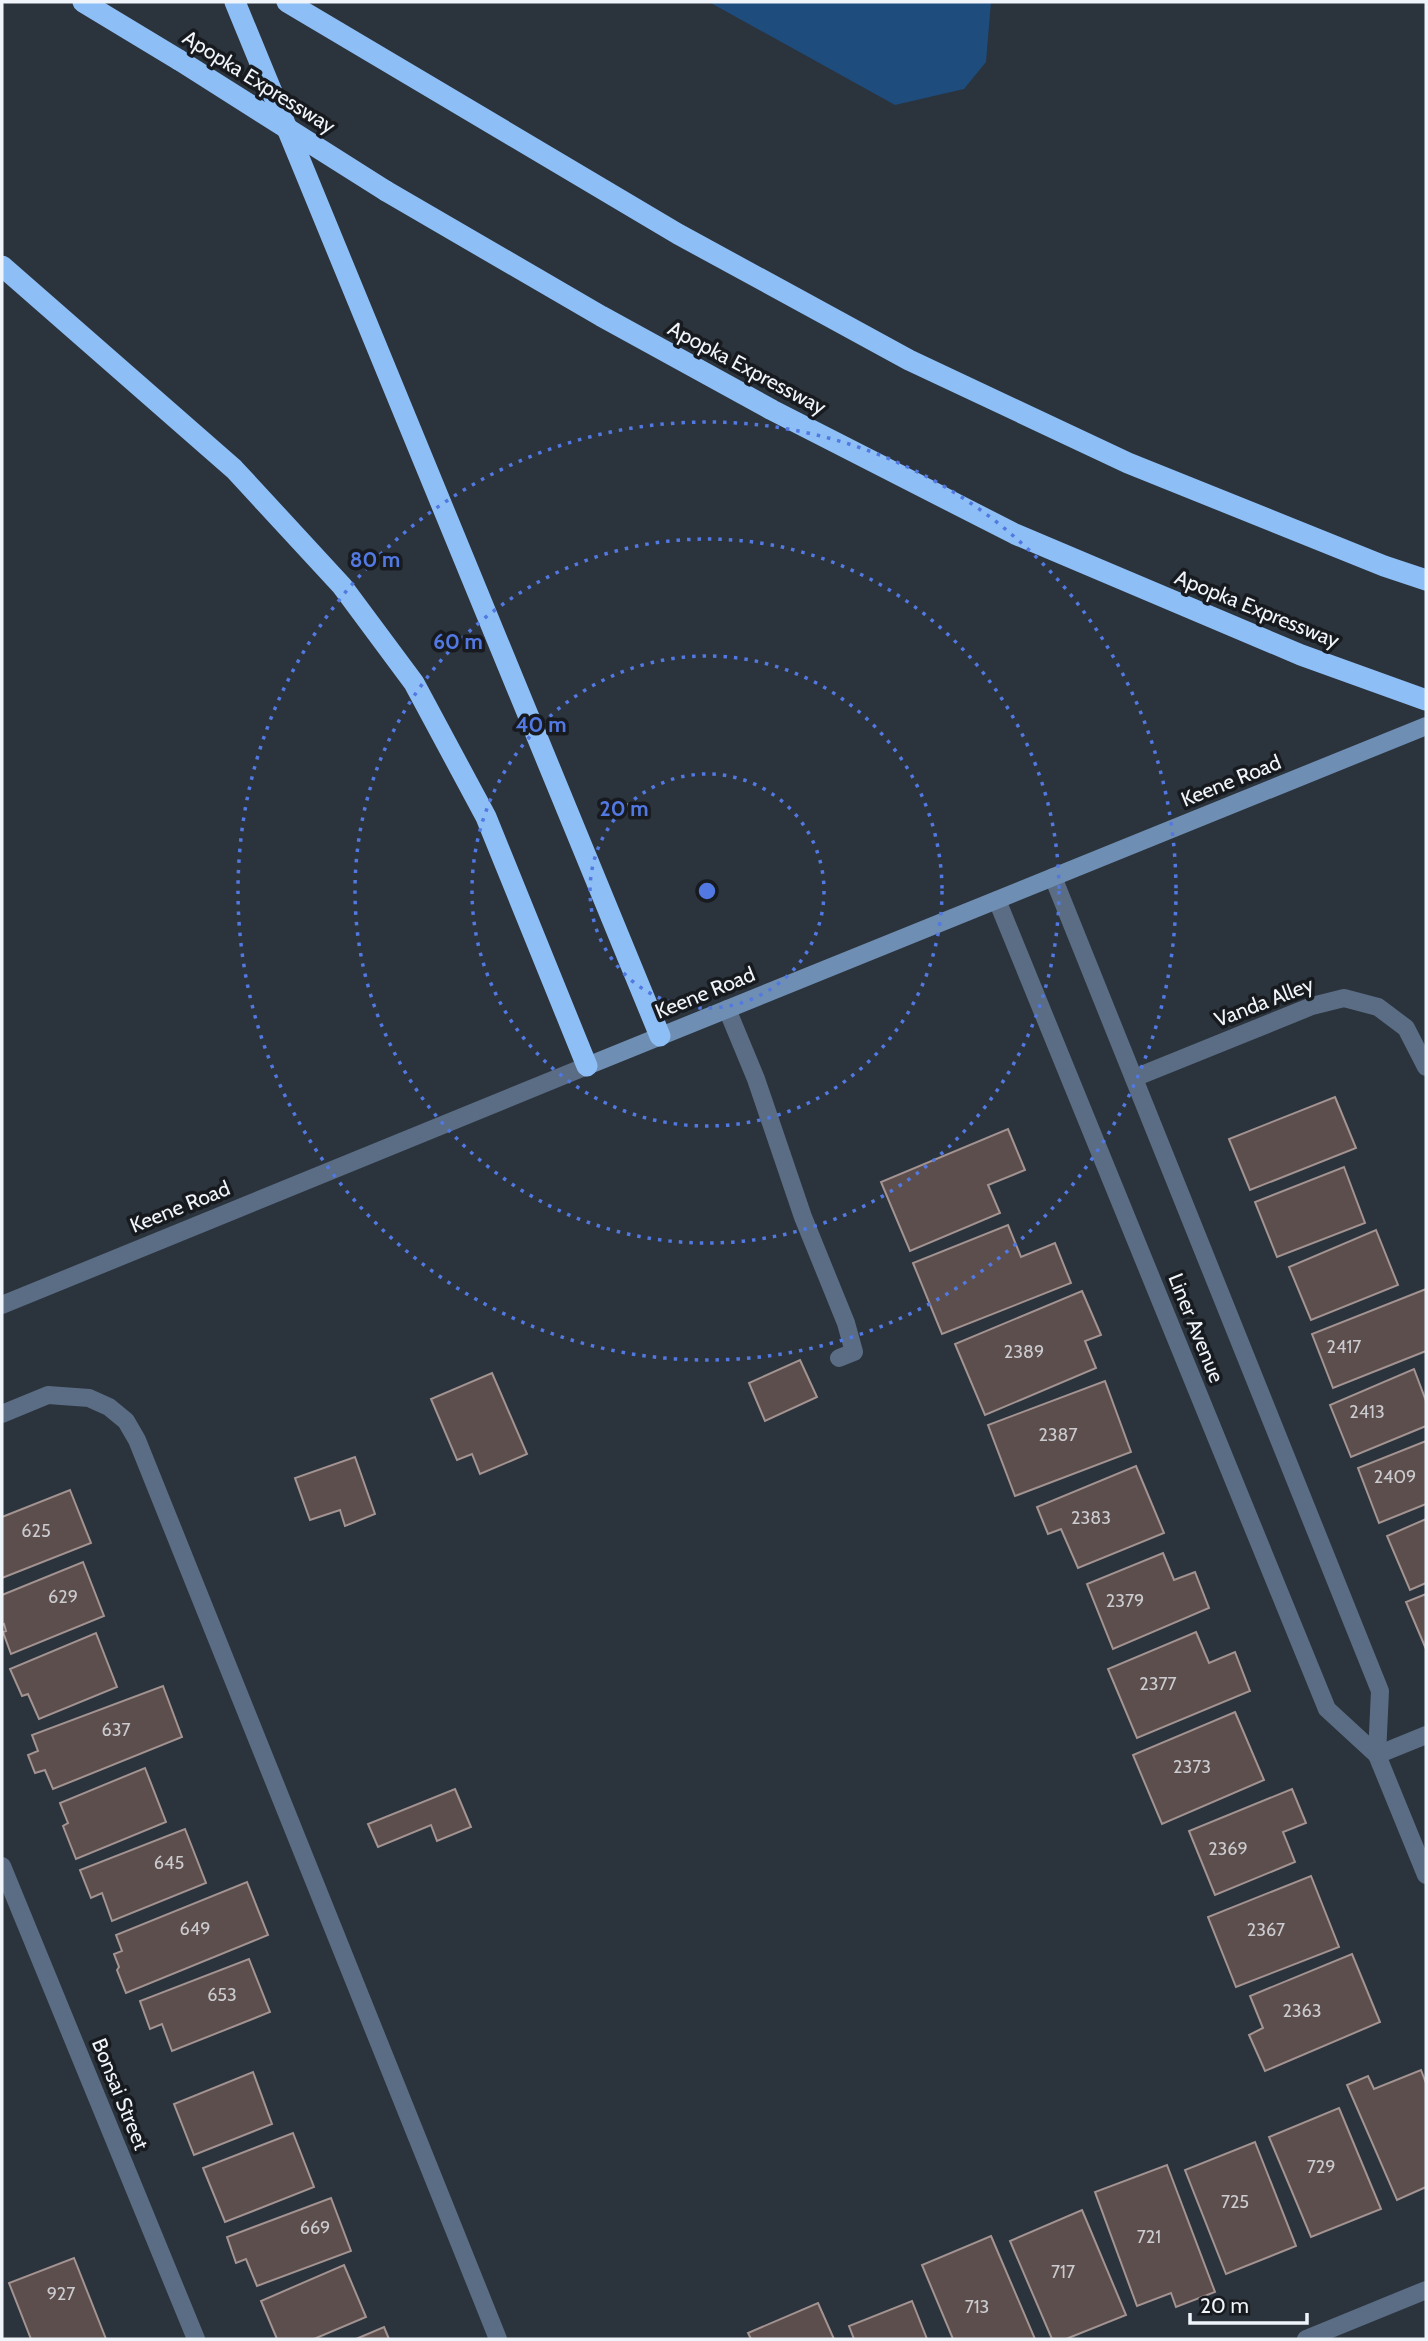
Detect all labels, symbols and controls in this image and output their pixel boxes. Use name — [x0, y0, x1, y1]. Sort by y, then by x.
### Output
street label: Apopka Expressway — [178, 25, 341, 139]
street label: Apopka Expressway — [664, 315, 831, 420]
text: 80 m — [350, 547, 400, 572]
street label: Apopka Expressway — [1171, 564, 1343, 653]
text: 60 m — [433, 629, 483, 654]
text: 40 m — [516, 712, 566, 737]
street label: Keene Road — [1177, 749, 1284, 812]
text: 20 m — [600, 796, 648, 821]
centre of rings — [695, 879, 719, 903]
street label: Keene Road — [651, 961, 758, 1024]
street label: Vanda Alley — [1211, 971, 1317, 1032]
street label: Keene Road — [126, 1175, 233, 1238]
street label: Liner Avenue — [1163, 1270, 1230, 1386]
house number: 2417 — [1327, 1336, 1361, 1358]
house number: 2389 — [1004, 1341, 1044, 1363]
house number: 2413 — [1349, 1401, 1385, 1423]
house number: 2387 — [1038, 1424, 1078, 1446]
house number: 2409 — [1374, 1466, 1416, 1488]
house number: 2383 — [1071, 1507, 1111, 1529]
house number: 625 — [21, 1520, 51, 1542]
house number: 629 — [48, 1586, 78, 1608]
house number: 2379 — [1106, 1590, 1144, 1612]
house number: 2377 — [1139, 1673, 1177, 1695]
house number: 637 — [101, 1719, 131, 1741]
house number: 2373 — [1173, 1756, 1211, 1778]
house number: 2369 — [1208, 1838, 1248, 1860]
house number: 645 — [154, 1852, 184, 1874]
house number: 649 — [180, 1918, 210, 1940]
house number: 2367 — [1247, 1919, 1285, 1941]
house number: 653 — [207, 1984, 237, 2006]
house number: 2363 — [1282, 2000, 1322, 2022]
street label: Bonsai Street — [87, 2035, 154, 2153]
house number: 729 — [1307, 2156, 1335, 2178]
house number: 725 — [1221, 2191, 1249, 2213]
house number: 669 — [300, 2217, 330, 2239]
house number: 721 — [1137, 2226, 1161, 2248]
house number: 717 — [1051, 2261, 1075, 2283]
scale bar — [1190, 2282, 1307, 2326]
house number: 927 — [47, 2283, 75, 2305]
text: 20 m — [1200, 2293, 1249, 2318]
house number: 713 — [965, 2296, 989, 2318]

